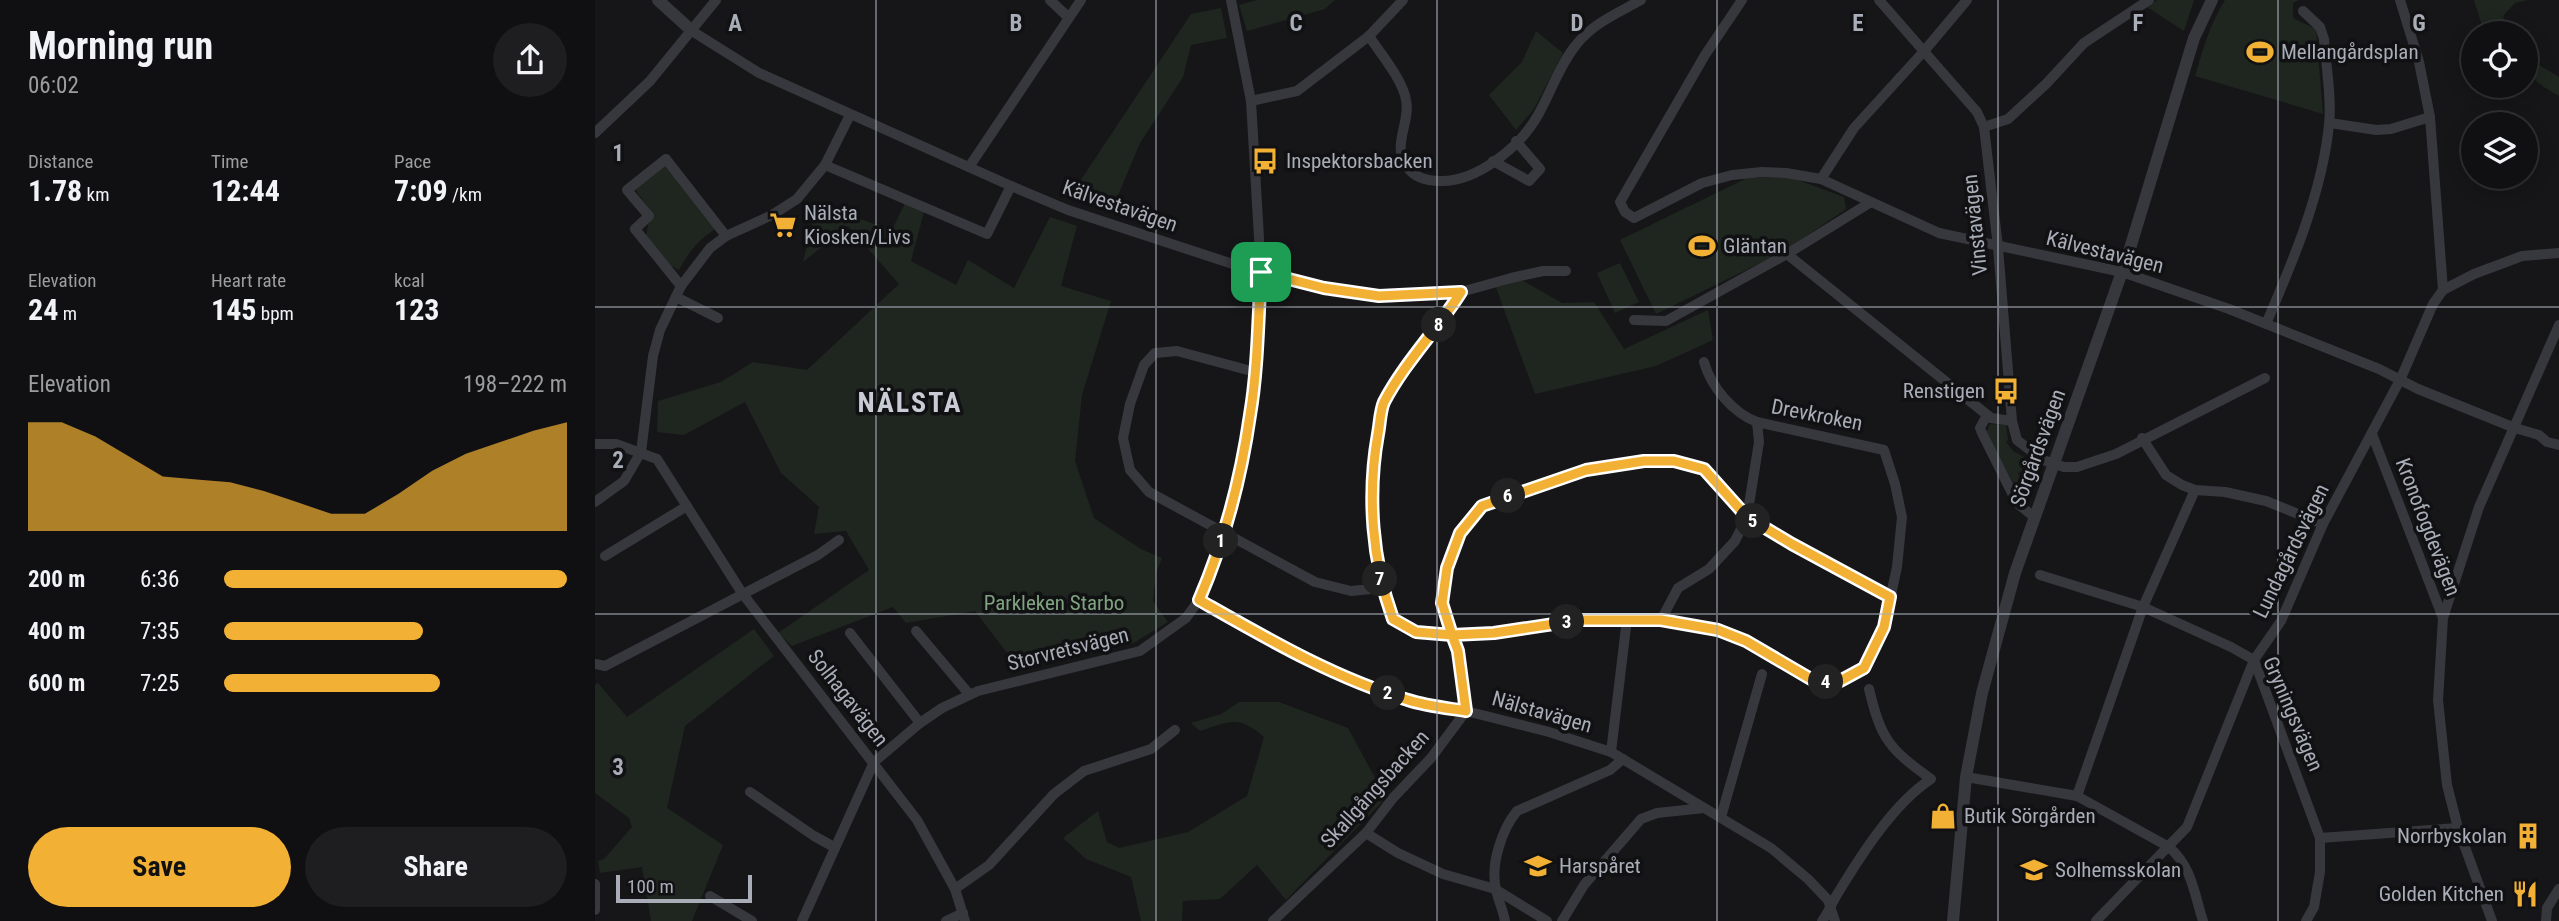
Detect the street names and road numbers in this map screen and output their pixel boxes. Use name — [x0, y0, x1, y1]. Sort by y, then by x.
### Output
street label: Vinstavägen — [1958, 173, 1992, 277]
street label: Kälvestavägen — [1059, 175, 1181, 237]
street label: Kälvestavägen — [2044, 226, 2166, 278]
street label: Sörgårdsvägen — [2006, 386, 2070, 510]
street label: Drevkroken — [1769, 394, 1865, 436]
street label: Kronofogdevägen — [2391, 455, 2465, 599]
street label: Lundagårdsvägen — [2248, 480, 2334, 622]
street label: Storvretsvägen — [1005, 622, 1131, 676]
street label: Solhagavägen — [803, 645, 893, 751]
street label: Gryningsvägen — [2258, 653, 2328, 775]
street label: Nälstavägen — [1489, 686, 1595, 738]
street label: Skallgångsbacken — [1316, 725, 1434, 853]

